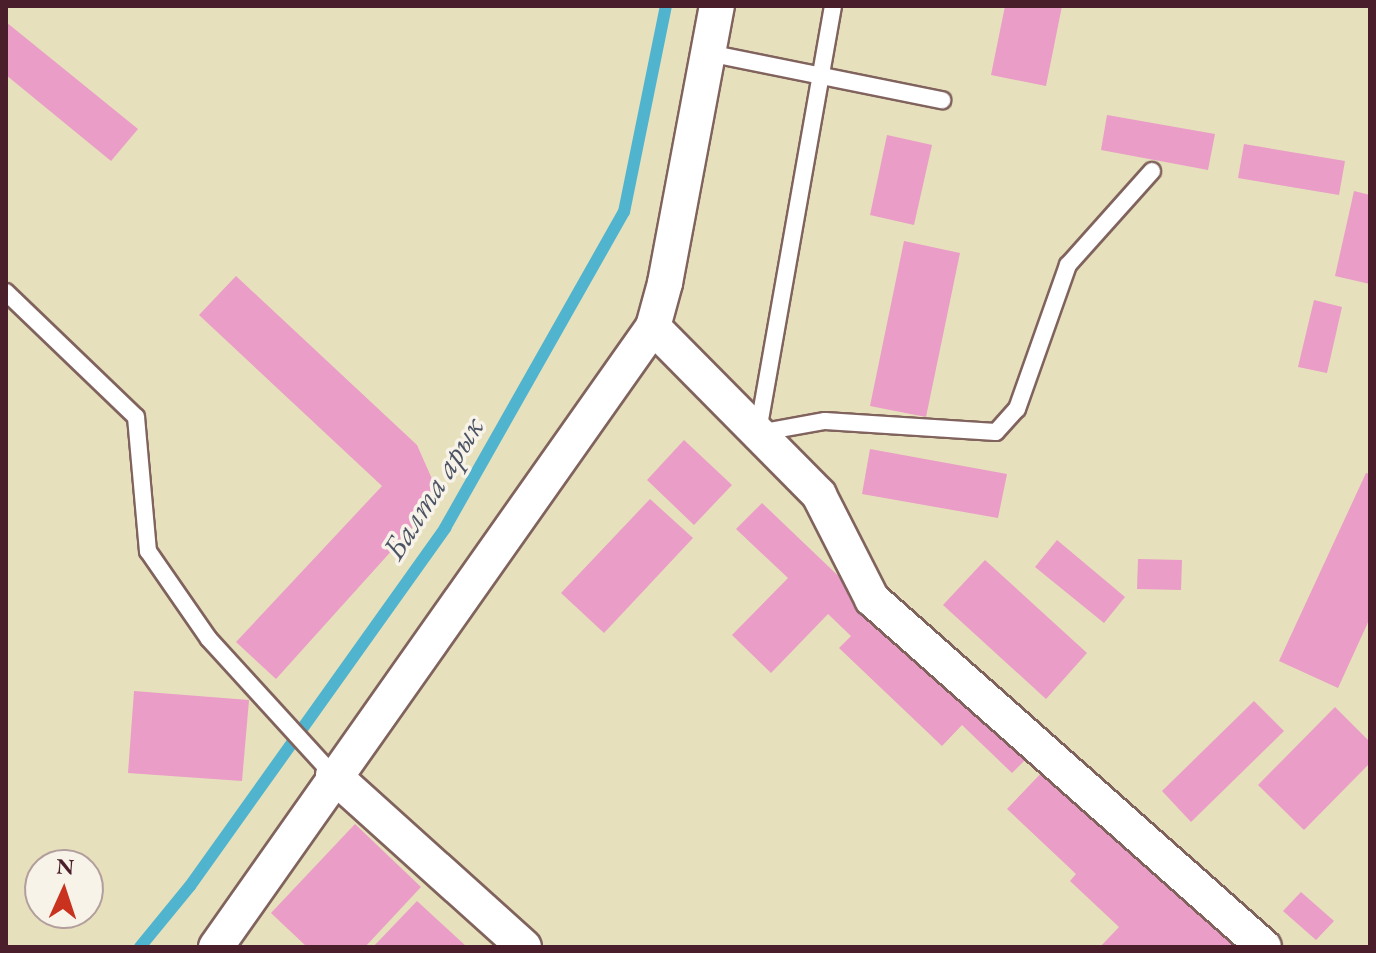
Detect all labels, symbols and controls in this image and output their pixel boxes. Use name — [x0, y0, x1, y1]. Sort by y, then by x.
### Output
water label: Балта арык — [374, 409, 492, 567]
north arrow — [24, 849, 104, 929]
text: N — [56, 852, 75, 881]

